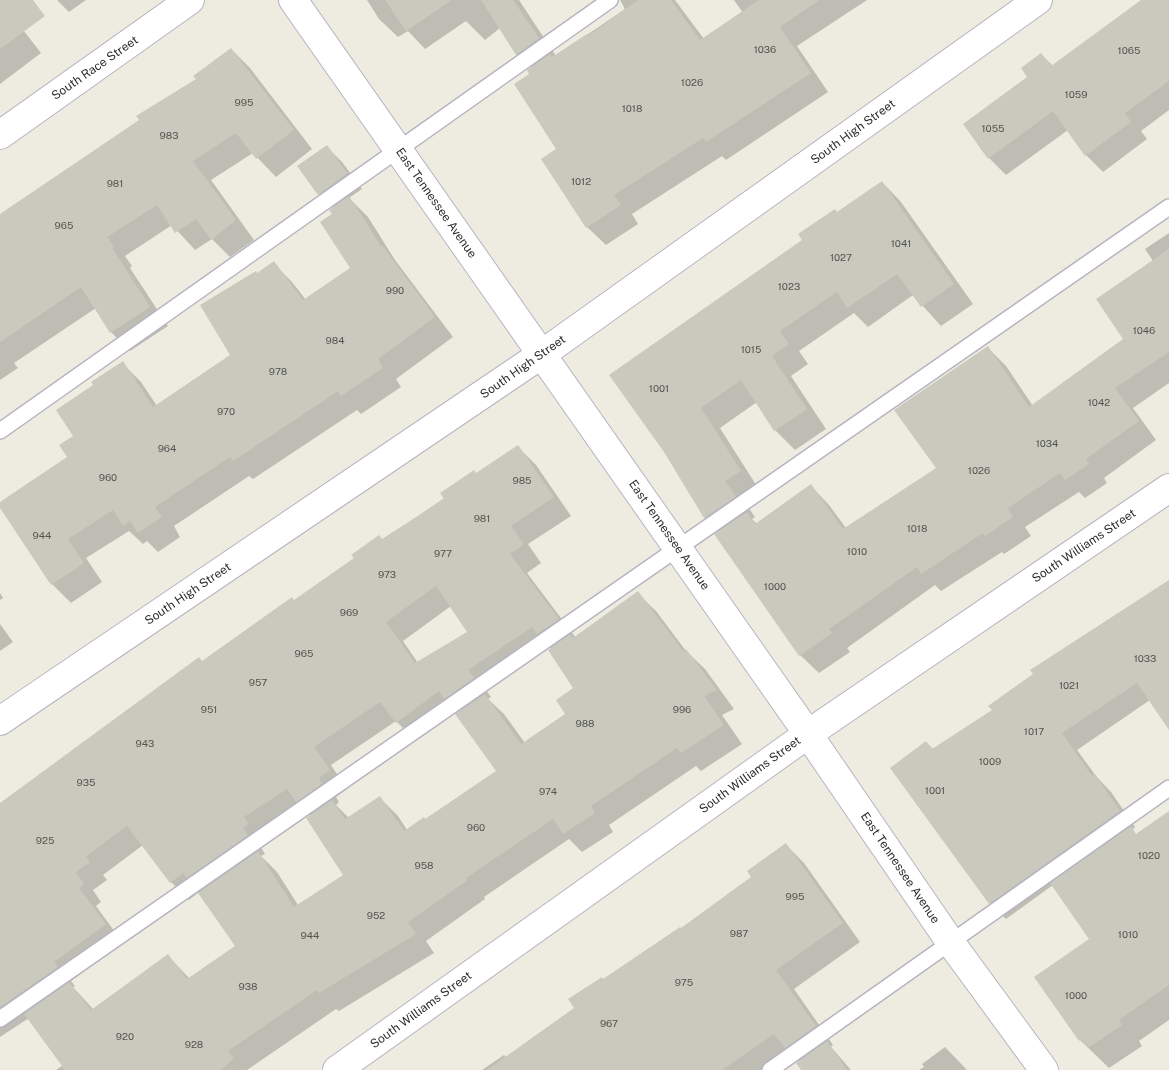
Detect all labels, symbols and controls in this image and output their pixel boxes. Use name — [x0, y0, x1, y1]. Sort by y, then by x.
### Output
street label: South Race Street — [49, 33, 141, 103]
house number: 1036 — [754, 44, 776, 56]
house number: 1065 — [1118, 45, 1140, 57]
house number: 1026 — [681, 77, 703, 89]
house number: 1059 — [1065, 89, 1087, 101]
house number: 995 — [235, 97, 253, 109]
street label: South High Street — [808, 97, 898, 167]
house number: 1018 — [622, 103, 642, 115]
house number: 1055 — [982, 123, 1004, 135]
house number: 983 — [160, 130, 178, 142]
street label: East Tennessee Avenue — [393, 145, 479, 261]
house number: 1012 — [571, 176, 591, 188]
house number: 981 — [107, 178, 123, 190]
house number: 965 — [55, 220, 73, 232]
house number: 1041 — [891, 238, 911, 250]
house number: 1027 — [830, 252, 852, 264]
house number: 1023 — [778, 281, 800, 293]
house number: 990 — [386, 285, 404, 297]
house number: 1046 — [1133, 325, 1155, 337]
street label: South High Street — [478, 332, 568, 402]
house number: 984 — [326, 335, 344, 347]
house number: 1015 — [741, 344, 761, 356]
house number: 978 — [269, 366, 287, 378]
house number: 1001 — [649, 383, 669, 395]
house number: 1042 — [1088, 397, 1110, 409]
house number: 970 — [217, 406, 235, 418]
house number: 1034 — [1036, 438, 1058, 450]
house number: 964 — [158, 443, 176, 455]
house number: 1026 — [968, 465, 990, 477]
house number: 960 — [99, 472, 117, 484]
house number: 985 — [512, 475, 532, 487]
street label: East Tennessee Avenue — [626, 477, 712, 593]
street label: South Williams Street — [1030, 506, 1138, 586]
house number: 981 — [474, 513, 490, 525]
house number: 1018 — [907, 523, 927, 535]
house number: 944 — [33, 530, 51, 542]
house number: 1010 — [847, 546, 867, 558]
house number: 977 — [434, 548, 452, 560]
street label: South High Street — [142, 560, 234, 628]
house number: 973 — [378, 569, 396, 581]
house number: 1000 — [764, 581, 786, 593]
house number: 969 — [340, 607, 358, 619]
house number: 965 — [295, 648, 313, 660]
house number: 1033 — [1134, 653, 1156, 665]
house number: 957 — [249, 677, 267, 689]
house number: 1021 — [1059, 680, 1079, 692]
house number: 951 — [201, 704, 217, 716]
house number: 996 — [673, 704, 691, 716]
house number: 988 — [575, 718, 595, 730]
house number: 1017 — [1024, 726, 1044, 738]
street label: South Williams Street — [697, 733, 803, 817]
house number: 943 — [136, 738, 154, 750]
house number: 1009 — [979, 756, 1001, 768]
house number: 935 — [77, 777, 95, 789]
house number: 1001 — [925, 785, 945, 797]
house number: 974 — [539, 786, 557, 798]
street label: East Tennessee Avenue — [857, 810, 943, 926]
house number: 960 — [467, 822, 485, 834]
house number: 925 — [36, 835, 54, 847]
house number: 1020 — [1138, 850, 1160, 862]
house number: 958 — [414, 860, 434, 872]
house number: 995 — [786, 891, 804, 903]
house number: 952 — [367, 910, 385, 922]
house number: 987 — [730, 928, 748, 940]
house number: 1010 — [1118, 929, 1138, 941]
house number: 944 — [301, 930, 319, 942]
street label: South Williams Street — [368, 968, 474, 1052]
house number: 975 — [675, 977, 693, 989]
house number: 938 — [239, 981, 257, 993]
house number: 1000 — [1065, 990, 1087, 1002]
house number: 967 — [600, 1018, 618, 1030]
house number: 920 — [116, 1031, 134, 1043]
house number: 928 — [185, 1039, 203, 1051]

